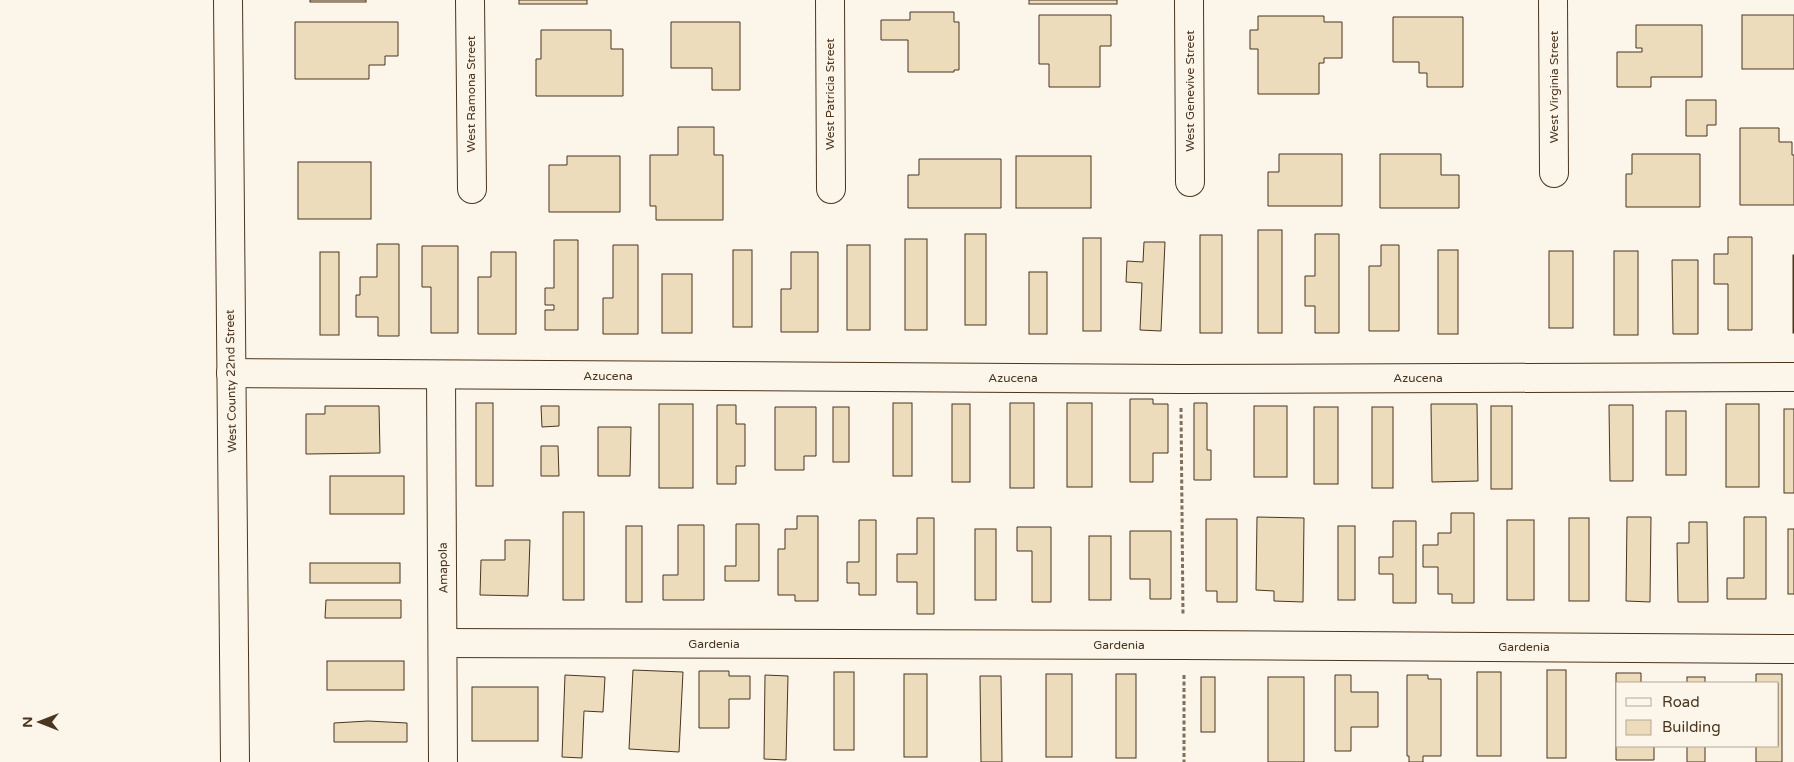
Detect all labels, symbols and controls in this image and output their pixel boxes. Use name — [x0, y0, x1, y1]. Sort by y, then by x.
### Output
street label: West Genevive Street — [1183, 30, 1197, 152]
street label: West Virginia Street — [1547, 30, 1561, 143]
street label: West Ramona Street — [464, 35, 478, 152]
street label: West Patricia Street — [823, 38, 837, 150]
street label: West County 22nd Street — [223, 309, 239, 453]
street label: Azucena — [583, 369, 633, 383]
street label: Azucena — [988, 371, 1038, 385]
street label: Azucena — [1393, 371, 1443, 385]
street label: Amapola — [436, 542, 450, 594]
street label: Gardenia — [688, 637, 740, 651]
street label: Gardenia — [1093, 638, 1145, 652]
street label: Gardenia — [1498, 640, 1550, 654]
legend — [1616, 682, 1779, 747]
text: Road — [1662, 693, 1700, 711]
north arrow — [15, 697, 65, 747]
text: N — [19, 716, 36, 728]
text: Building — [1662, 718, 1721, 736]

